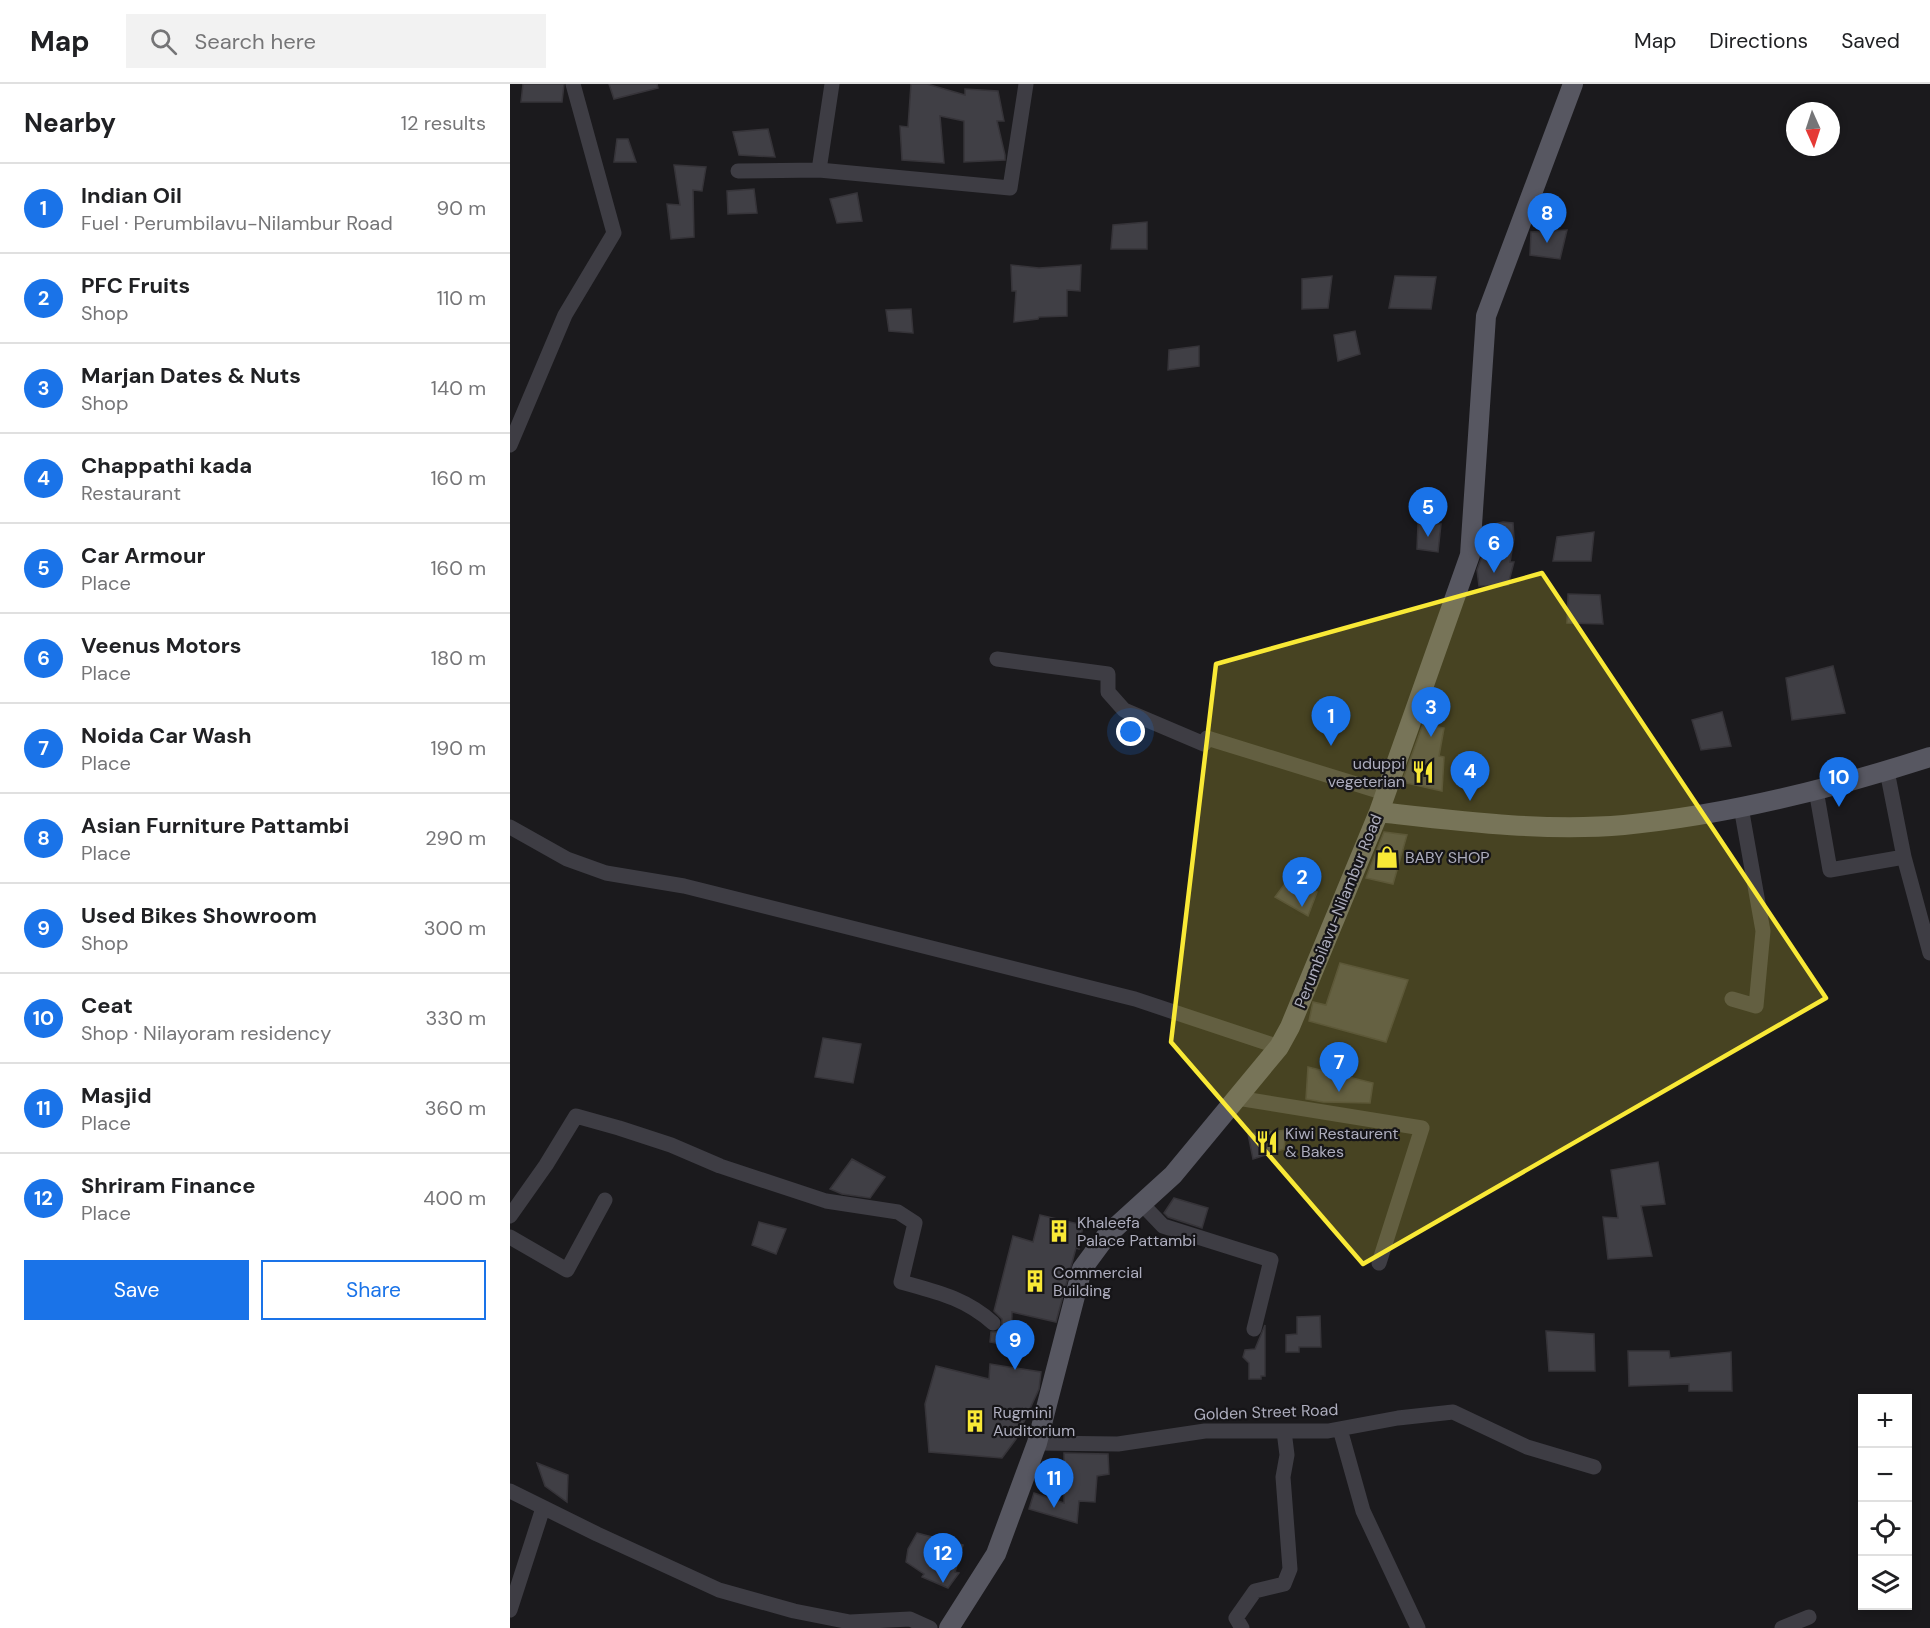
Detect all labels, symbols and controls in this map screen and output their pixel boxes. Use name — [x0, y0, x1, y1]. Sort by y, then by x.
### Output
search box — [126, 14, 546, 68]
text: Map — [30, 23, 90, 60]
icon: search — [147, 25, 180, 58]
text: Search here — [195, 27, 316, 56]
text: Map — [1634, 27, 1676, 55]
text: Directions — [1709, 27, 1808, 55]
text: Saved — [1841, 27, 1900, 55]
north arrow — [1786, 102, 1840, 156]
text: Nearby — [24, 106, 116, 140]
text: 12 results — [401, 110, 486, 136]
text: Indian Oil — [81, 181, 182, 210]
pin: 8 — [1528, 194, 1566, 243]
text: 1 — [40, 195, 47, 221]
text: 90 m — [437, 195, 486, 221]
text: Fuel · Perumbilavu-Nilambur Road — [81, 210, 393, 236]
text: PFC Fruits — [81, 271, 190, 300]
text: 2 — [38, 285, 49, 311]
text: 110 m — [437, 285, 486, 311]
text: Shop — [81, 300, 128, 326]
text: Marjan Dates & Nuts — [81, 361, 301, 390]
text: 3 — [37, 375, 50, 401]
text: 140 m — [431, 375, 486, 401]
text: Shop — [81, 390, 128, 416]
text: Chappathi kada — [81, 451, 252, 480]
text: 4 — [37, 465, 50, 491]
text: 160 m — [430, 465, 486, 491]
text: Restaurant — [81, 480, 181, 506]
pin: 5 — [1408, 488, 1448, 537]
pin: 6 — [1474, 524, 1514, 573]
text: Car Armour — [81, 541, 206, 570]
text: 5 — [37, 555, 50, 581]
text: 160 m — [430, 555, 486, 581]
text: Place — [81, 570, 131, 596]
text: Veenus Motors — [81, 631, 242, 660]
text: 6 — [37, 645, 50, 671]
text: 180 m — [431, 645, 486, 671]
text: Place — [81, 660, 131, 686]
pin: 3 — [1412, 688, 1450, 737]
pin: 1 — [1312, 696, 1350, 746]
your location — [1116, 717, 1145, 746]
text: Noida Car Wash — [81, 721, 252, 750]
text: 7 — [38, 735, 49, 761]
text: 190 m — [430, 735, 486, 761]
text: Place — [81, 750, 131, 776]
pin: 4 — [1450, 752, 1490, 801]
place label: uduppi vegeterian — [1328, 753, 1405, 792]
pin: 10 — [1820, 758, 1858, 807]
restaurant icon: uduppi vegeterian — [1410, 759, 1436, 785]
text: Asian Furniture Pattambi — [81, 811, 349, 840]
street label: Perumbilavu-Nilambur Road — [1289, 811, 1387, 1011]
text: 8 — [37, 825, 50, 851]
text: 290 m — [425, 825, 486, 851]
text: Place — [81, 840, 131, 866]
shop icon: BABY SHOP — [1374, 844, 1400, 870]
place label: BABY SHOP — [1405, 847, 1490, 868]
pin: 2 — [1282, 858, 1322, 907]
text: Used Bikes Showroom — [81, 901, 317, 930]
text: 9 — [37, 915, 50, 941]
text: 300 m — [424, 915, 486, 941]
text: Shop — [81, 930, 128, 956]
text: Ceat — [81, 991, 133, 1020]
text: 10 — [33, 1005, 54, 1031]
text: 330 m — [426, 1005, 486, 1031]
text: Shop · Nilayoram residency — [81, 1020, 331, 1046]
pin: 7 — [1320, 1042, 1358, 1092]
text: Masjid — [81, 1081, 152, 1110]
text: 11 — [36, 1095, 51, 1121]
text: 360 m — [425, 1095, 486, 1121]
text: Place — [81, 1110, 131, 1136]
place label: Kiwi Restaurent & Bakes — [1285, 1123, 1399, 1162]
restaurant icon: Kiwi Restaurent & Bakes — [1254, 1129, 1280, 1155]
text: Shriram Finance — [81, 1171, 256, 1200]
text: 12 — [34, 1185, 53, 1211]
text: 400 m — [423, 1185, 486, 1211]
text: Place — [81, 1200, 131, 1226]
place label: Khaleefa Palace Pattambi — [1077, 1212, 1196, 1251]
building icon: Khaleefa Palace Pattambi — [1046, 1218, 1072, 1244]
button: Save — [24, 1260, 249, 1320]
button: Share — [261, 1260, 486, 1320]
place label: Commercial Building — [1053, 1262, 1142, 1301]
building icon: Commercial Building — [1022, 1268, 1048, 1294]
pin: 9 — [996, 1320, 1034, 1370]
map controls — [1858, 1394, 1912, 1610]
button: + — [1858, 1394, 1912, 1448]
street label: Golden Street Road — [1193, 1399, 1339, 1425]
place label: Rugmini Auditorium — [993, 1402, 1075, 1441]
building icon: Rugmini Auditorium — [962, 1408, 988, 1434]
button: − — [1858, 1448, 1912, 1502]
pin: 11 — [1034, 1458, 1074, 1508]
button: locate — [1858, 1502, 1912, 1556]
pin: 12 — [924, 1534, 962, 1583]
button: layers — [1858, 1556, 1912, 1610]

